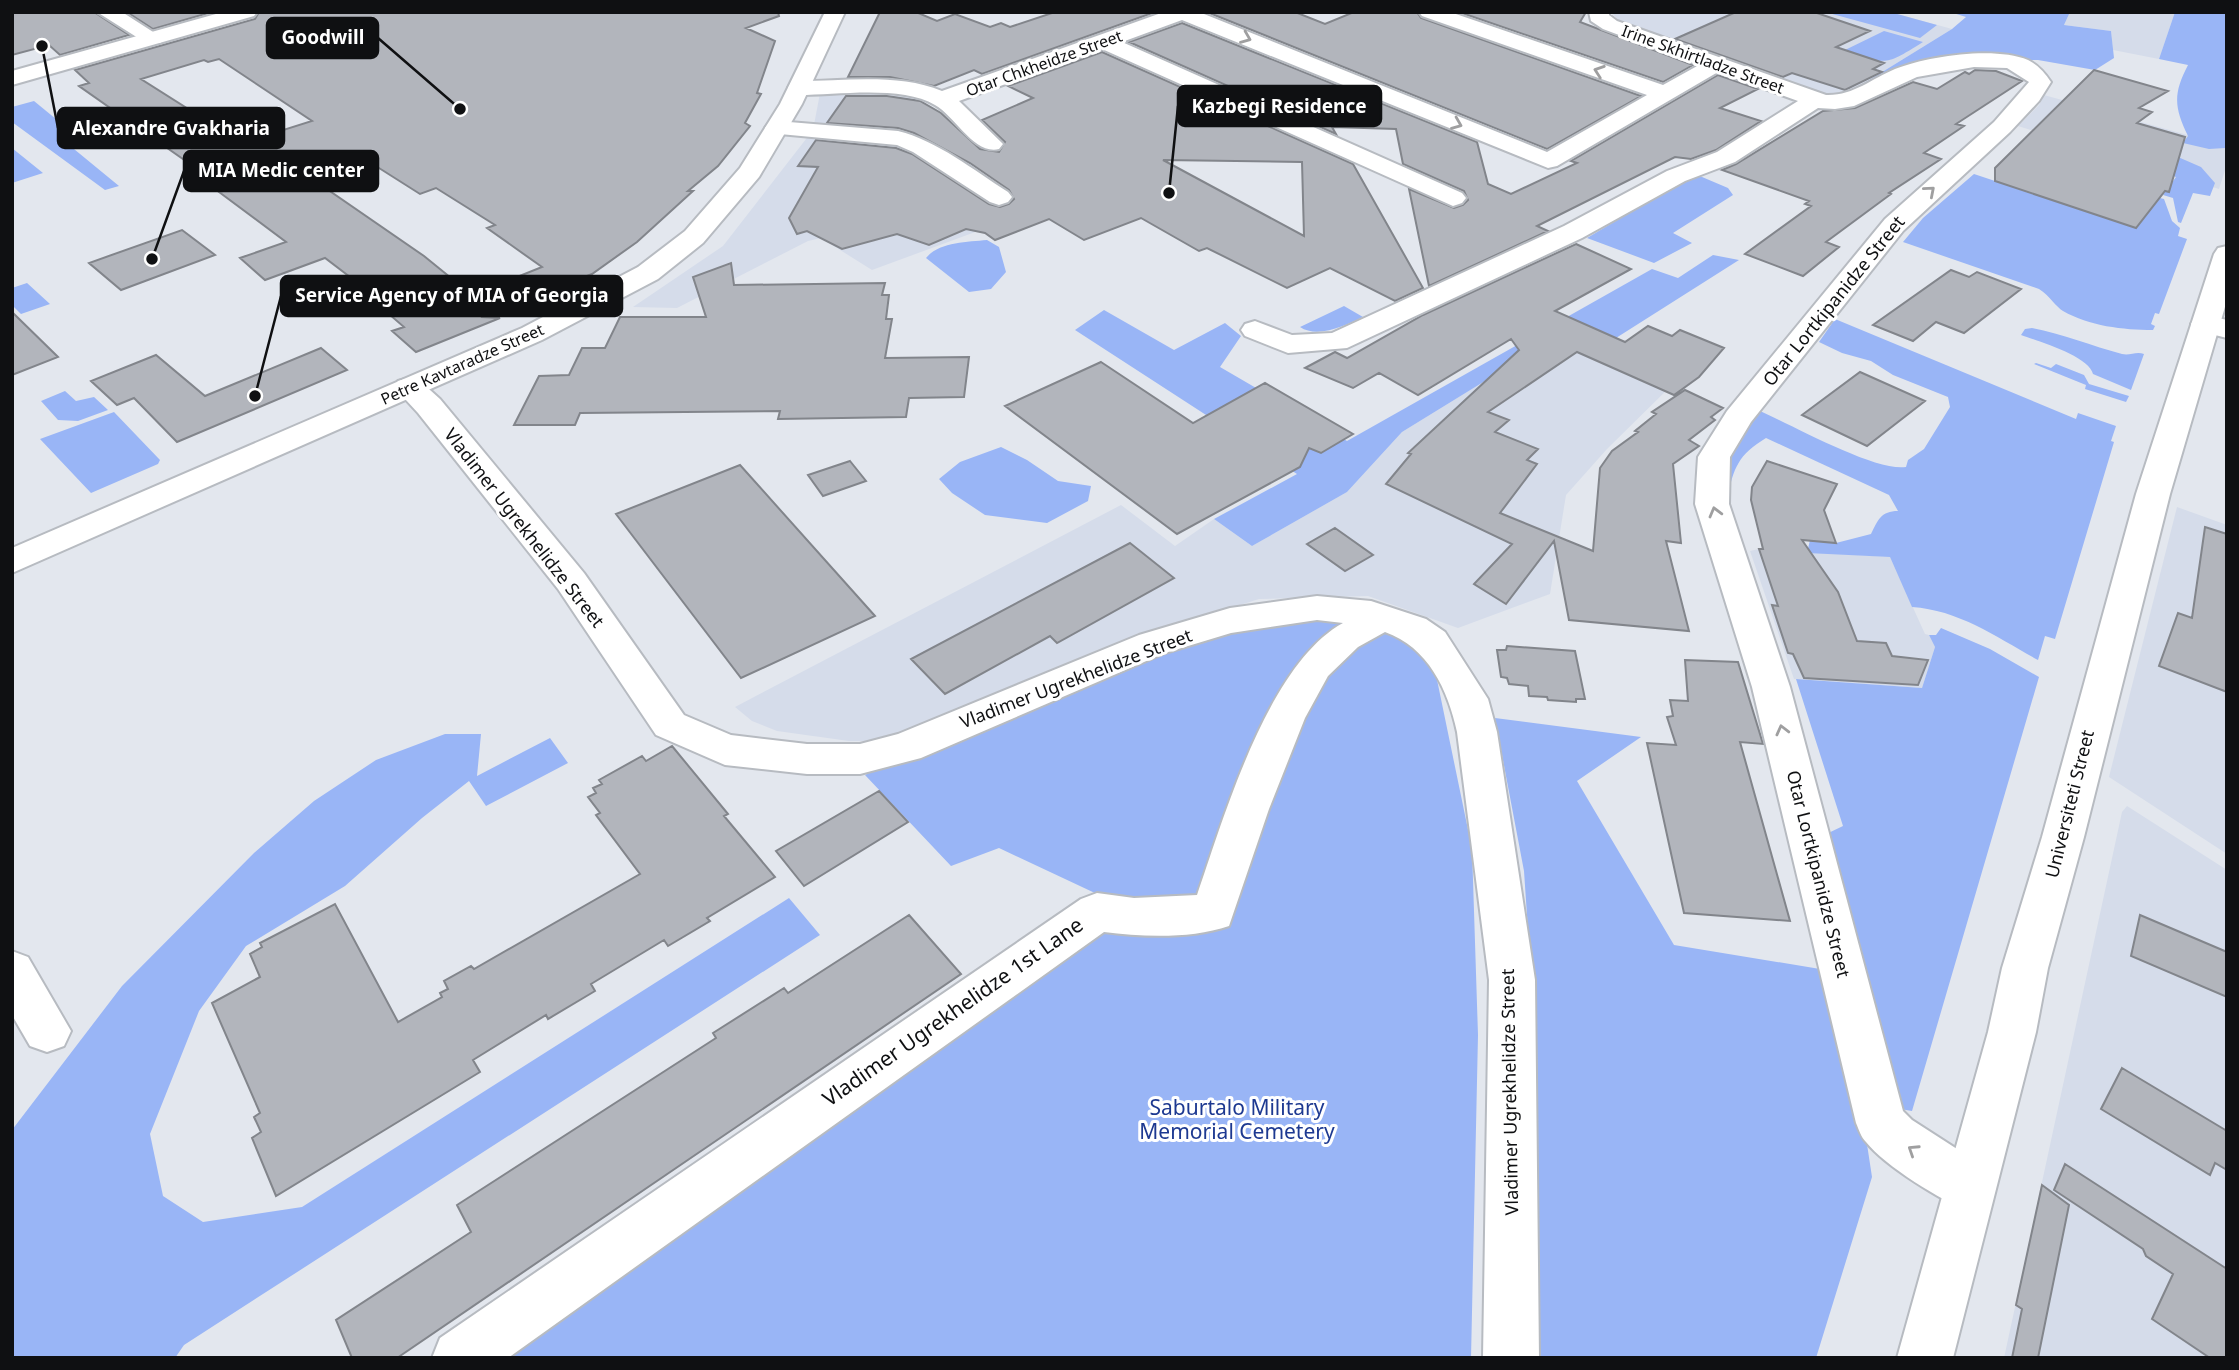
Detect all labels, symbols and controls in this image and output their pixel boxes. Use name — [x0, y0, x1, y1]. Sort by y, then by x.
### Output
callout: Goodwill — [267, 18, 378, 58]
street label: Irine Skhirtladze Street — [1619, 19, 1787, 99]
text: Goodwill — [282, 24, 364, 50]
street label: Otar Chkheidze Street — [963, 24, 1125, 102]
one-way arrow — [1240, 30, 1252, 44]
one-way arrow — [1594, 65, 1606, 79]
callout: Kazbegi Residence — [1178, 86, 1381, 126]
text: Kazbegi Residence — [1191, 93, 1367, 119]
callout: Alexandre Gvakharia — [58, 108, 284, 148]
text: Alexandre Gvakharia — [72, 115, 270, 141]
one-way arrow — [1450, 116, 1462, 130]
callout: MIA Medic center — [184, 151, 378, 191]
text: MIA Medic center — [198, 157, 365, 183]
one-way arrow — [1921, 187, 1934, 199]
street label: Otar Lortkipanidze Street — [1757, 210, 1910, 391]
callout: Service Agency of MIA of Georgia — [281, 276, 622, 316]
text: Service Agency of MIA of Georgia — [295, 282, 609, 308]
street label: Petre Kavtaradze Street — [377, 318, 547, 410]
street label: Vladimer Ugrekhelidze Street — [439, 423, 610, 632]
one-way arrow — [1709, 507, 1723, 519]
street label: Vladimer Ugrekhelidze Street — [956, 622, 1196, 733]
one-way arrow — [1776, 724, 1790, 736]
street label: Universiteti Street — [2039, 727, 2099, 880]
street label: Otar Lortkipanidze Street — [1782, 768, 1856, 980]
street label: Vladimer Ugrekhelidze 1st Lane — [817, 910, 1088, 1112]
street label: Vladimer Ugrekhelidze Street — [1495, 968, 1523, 1216]
park label: Saburtalo Military Memorial Cemetery — [1139, 1093, 1335, 1145]
one-way arrow — [1908, 1146, 1921, 1159]

